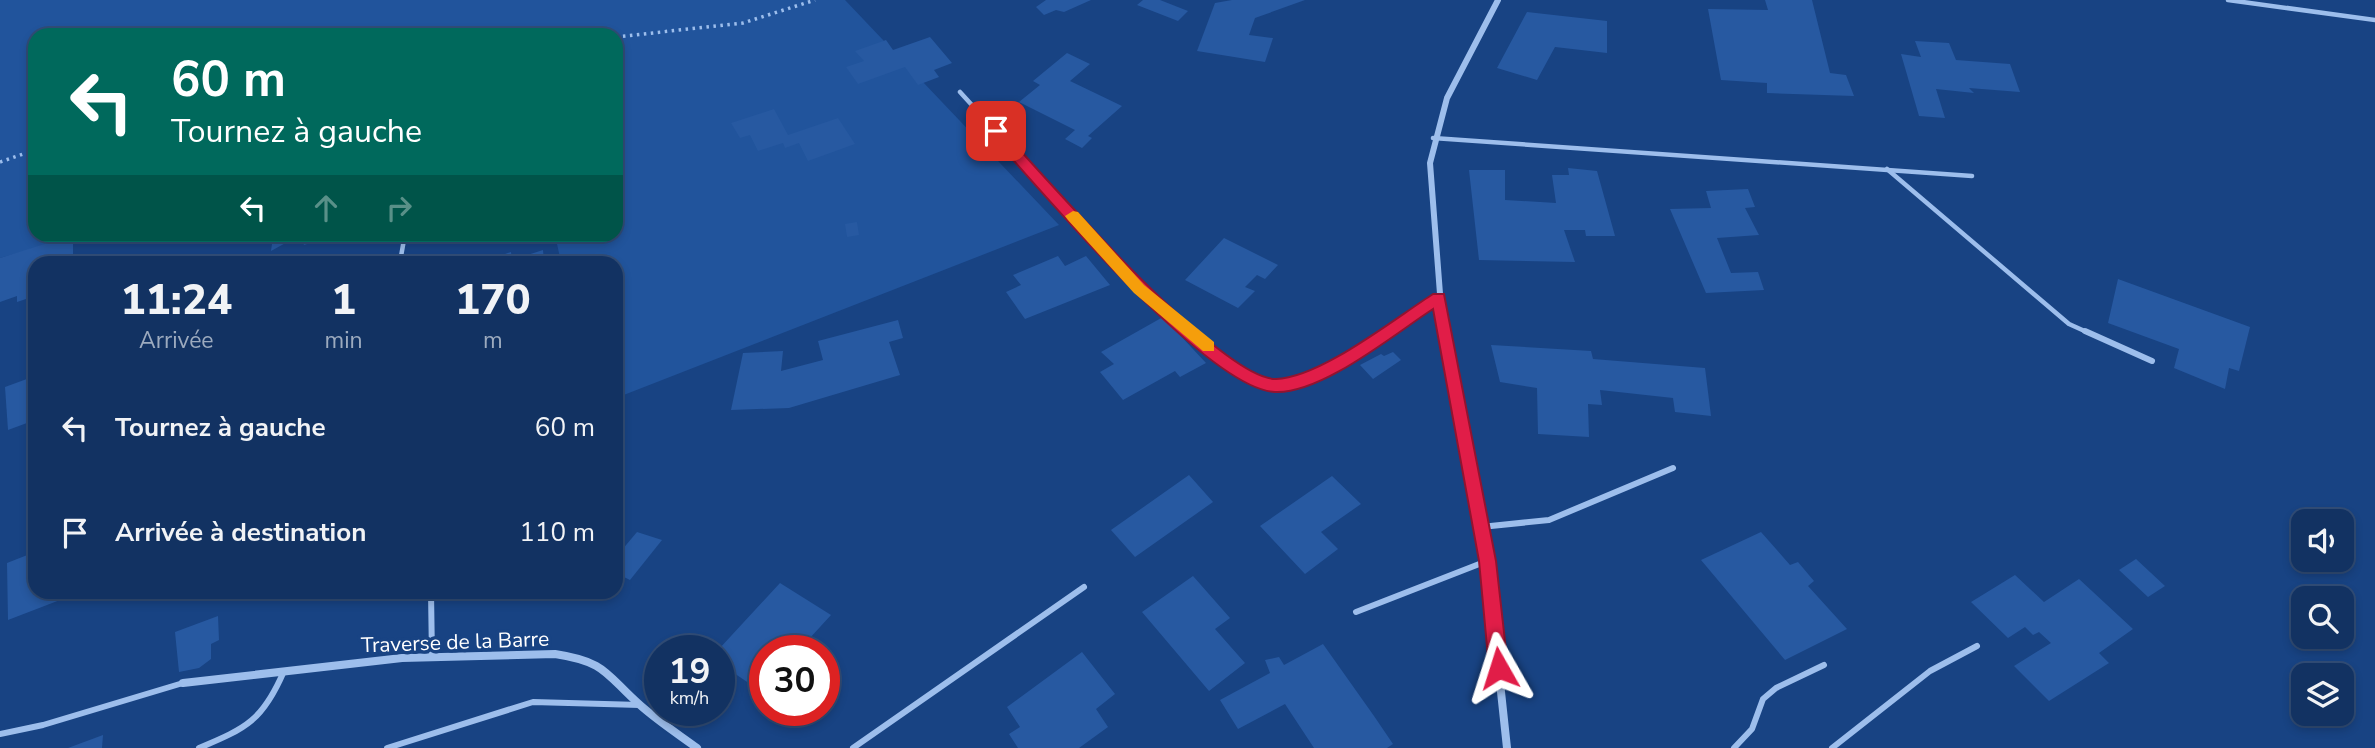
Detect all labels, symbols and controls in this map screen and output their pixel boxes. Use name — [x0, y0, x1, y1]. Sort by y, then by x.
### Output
text: 60 m — [171, 46, 286, 113]
icon: left — [56, 56, 147, 147]
pin — [966, 101, 1026, 161]
text: Tournez à gauche — [171, 110, 422, 153]
icon: arrive — [977, 112, 1015, 150]
icon: left — [234, 189, 272, 227]
icon: ahead — [307, 189, 345, 227]
icon: right — [380, 189, 418, 227]
text: 11:24 — [120, 272, 232, 329]
text: 1 — [331, 272, 356, 329]
text: 170 — [455, 272, 531, 329]
text: Arrivée — [139, 325, 214, 356]
text: min — [325, 325, 363, 356]
text: m — [483, 325, 503, 356]
icon: left — [56, 409, 94, 447]
text: Tournez à gauche — [115, 410, 326, 445]
text: 60 m — [535, 410, 595, 445]
map controls — [2291, 509, 2354, 726]
button: sound — [2291, 509, 2354, 572]
icon: arrive — [56, 514, 94, 552]
text: Arrivée à destination — [115, 515, 366, 550]
text: 110 m — [519, 515, 595, 550]
button: search — [2291, 586, 2354, 649]
street label: Traverse de la Barre — [360, 625, 550, 659]
position arrow — [1462, 631, 1536, 705]
speed limit sign: 30 — [749, 635, 840, 726]
text: 19 — [668, 648, 711, 695]
button: layers — [2291, 663, 2354, 726]
text: km/h — [670, 686, 709, 710]

